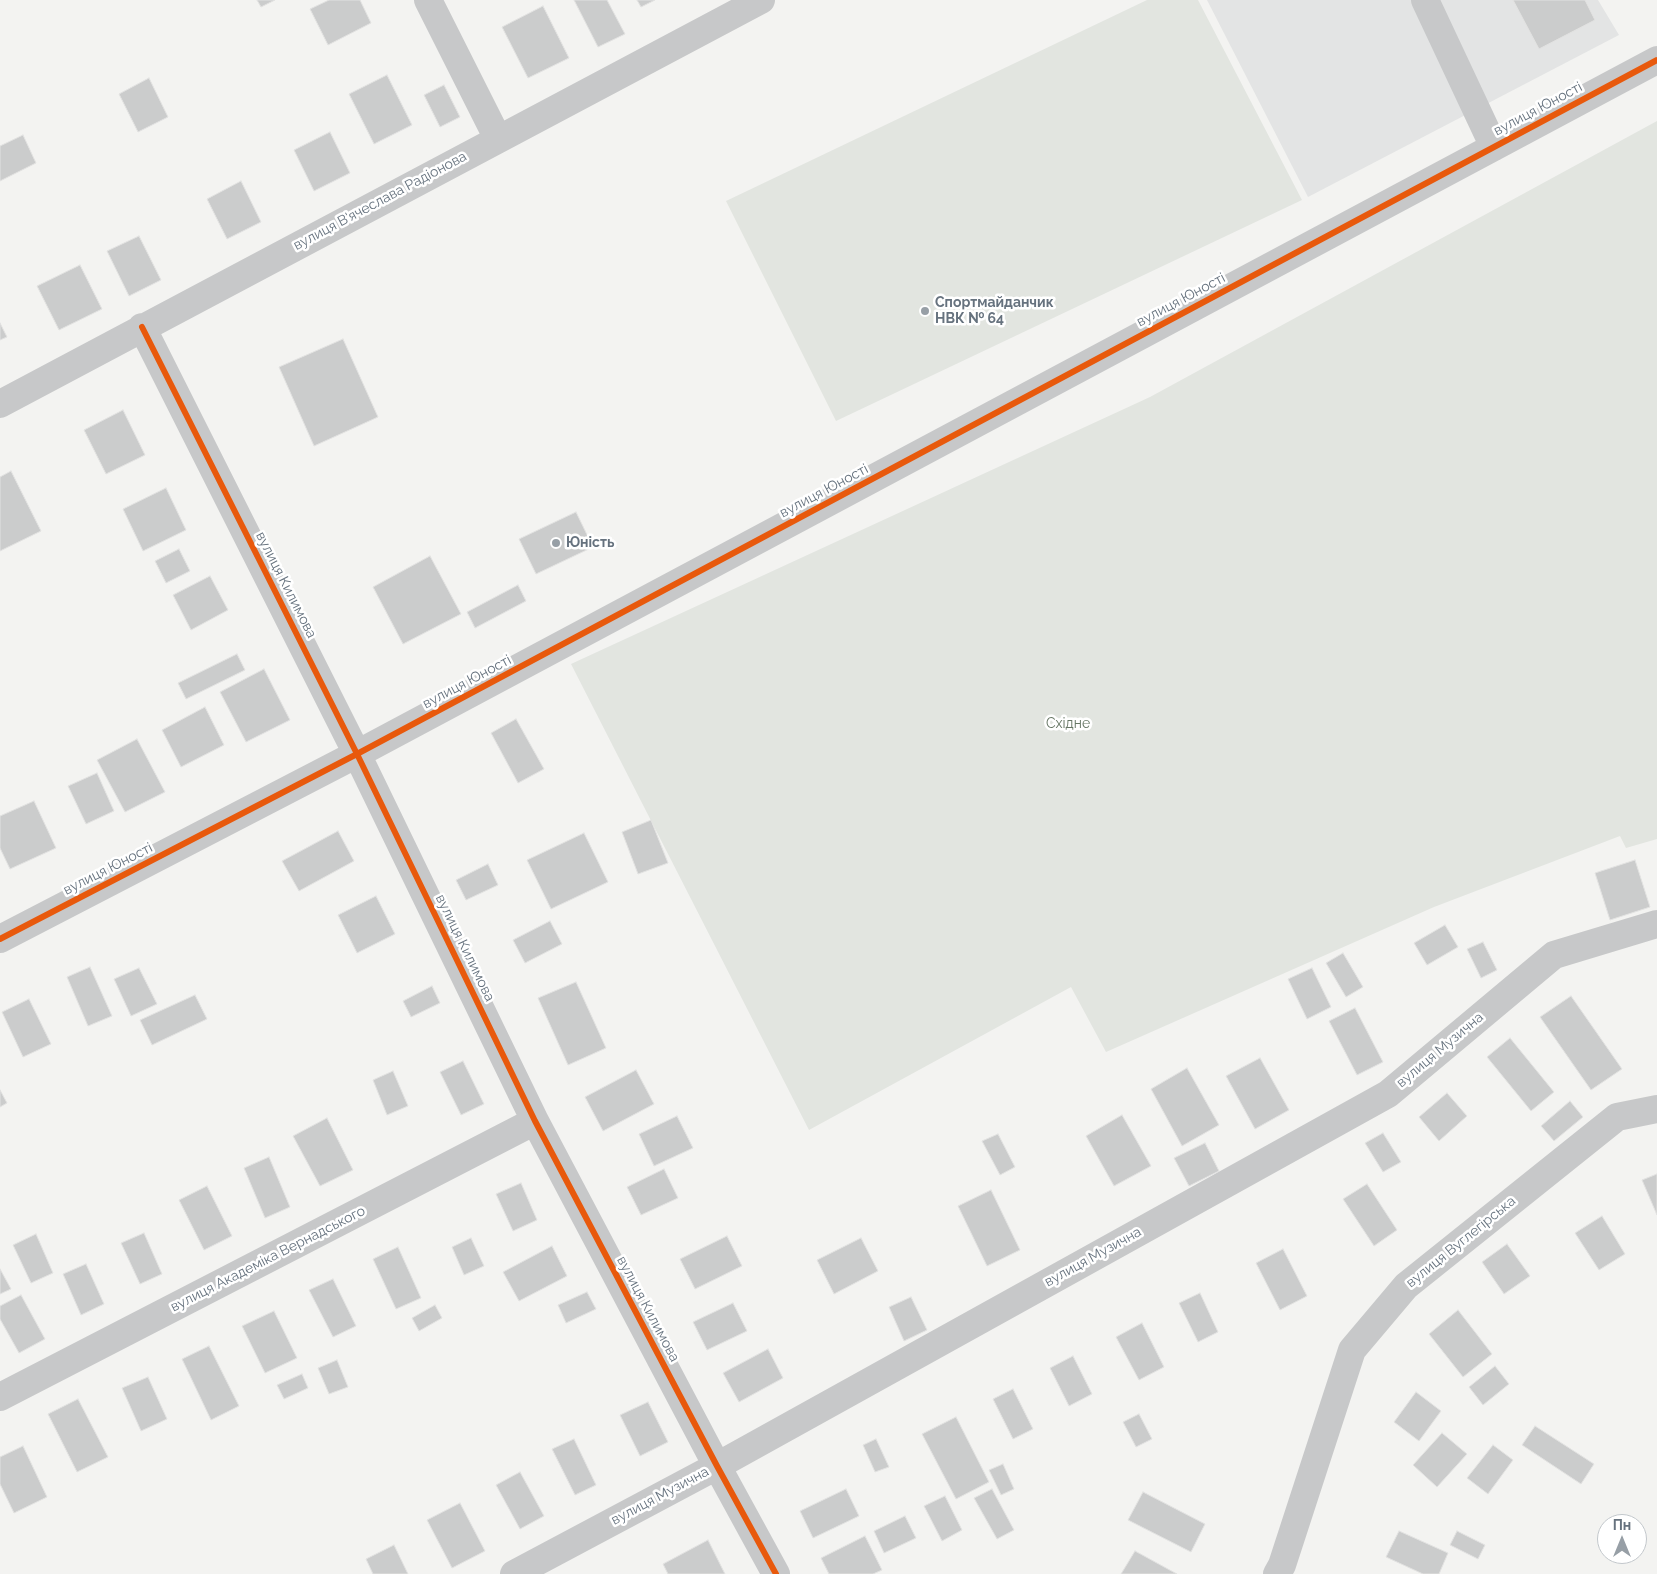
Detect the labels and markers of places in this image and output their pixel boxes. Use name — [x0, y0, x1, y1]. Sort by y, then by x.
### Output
place label: Спортмайданчик НВК № 64 — [935, 295, 1054, 328]
marker: Спортмайданчик НВК № 64 — [919, 305, 931, 317]
place label: Юність — [566, 535, 614, 551]
marker: Юність — [550, 537, 562, 549]

